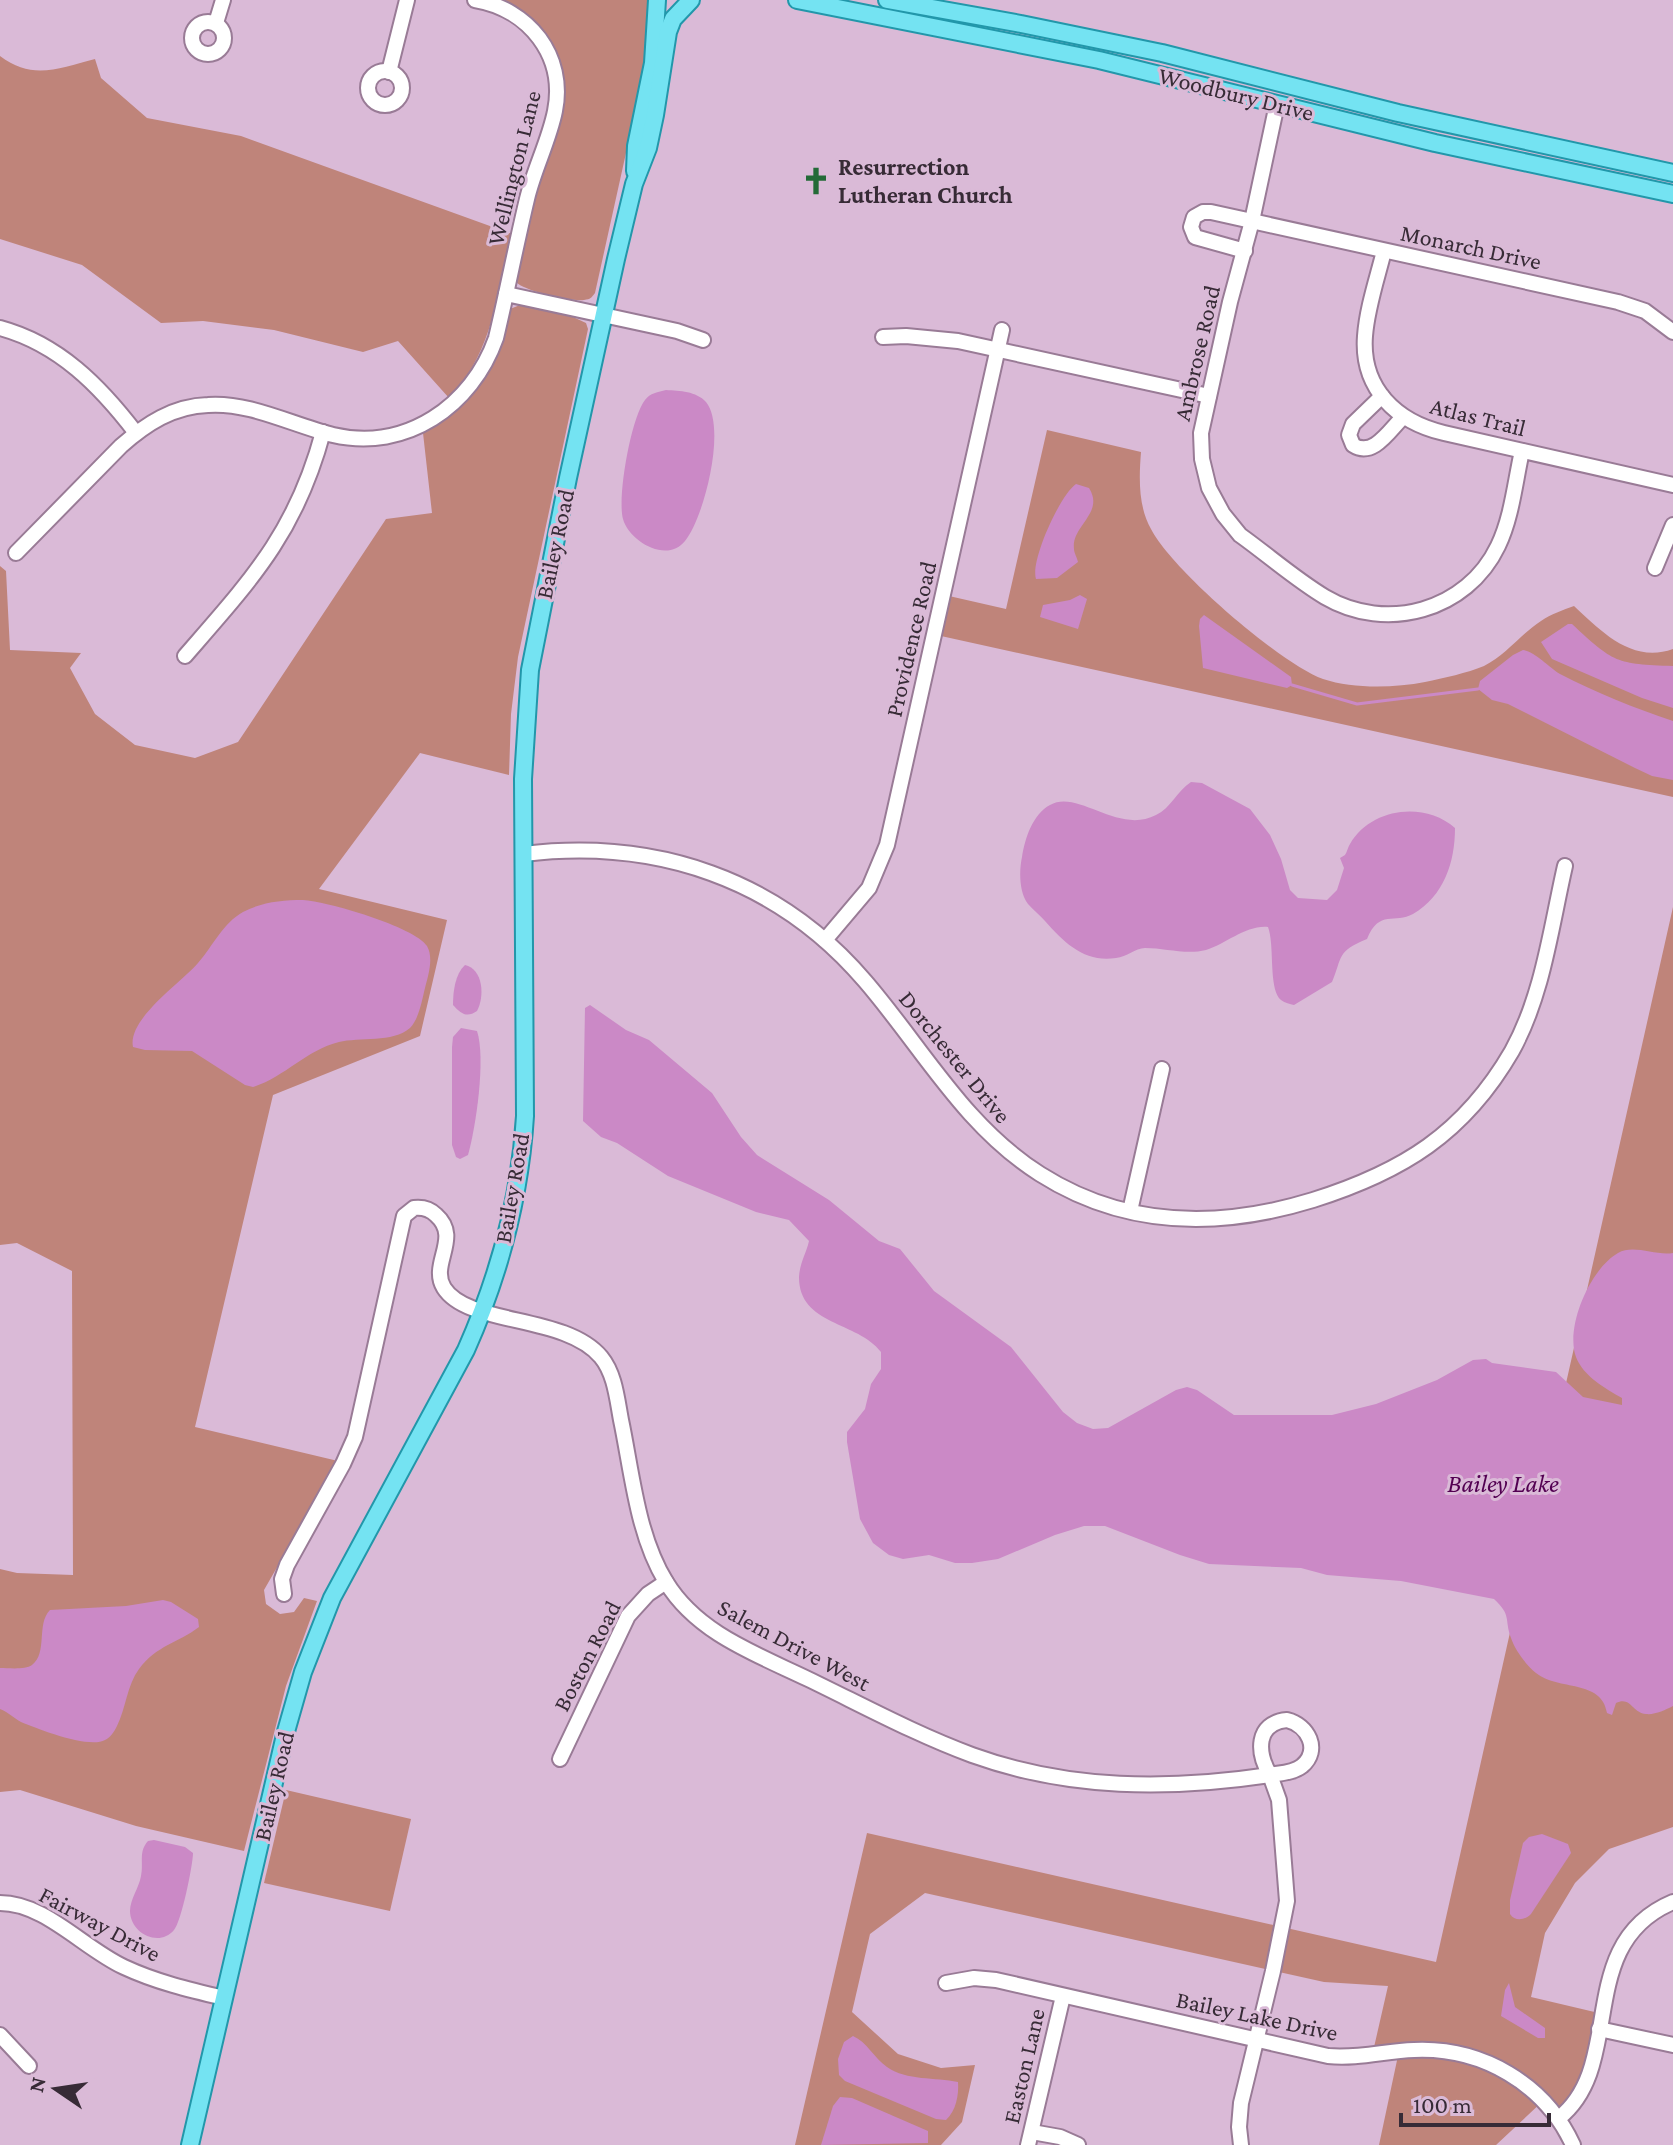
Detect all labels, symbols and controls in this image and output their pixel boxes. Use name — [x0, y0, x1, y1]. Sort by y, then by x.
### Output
street label: Woodbury Drive — [1156, 61, 1316, 126]
street label: Wellington Lane — [481, 88, 546, 248]
place label: Resurrection Lutheran Church — [838, 153, 1013, 208]
church icon: Resurrection Lutheran Church — [801, 166, 831, 196]
street label: Monarch Drive — [1398, 218, 1544, 275]
street label: Ambrose Road — [1168, 282, 1225, 423]
street label: Atlas Trail — [1428, 392, 1529, 441]
street label: Bailey Road — [530, 486, 579, 601]
street label: Providence Road — [879, 558, 942, 719]
street label: Dorchester Drive — [894, 985, 1017, 1128]
street label: Bailey Road — [489, 1130, 535, 1245]
water label: Bailey Lake — [1447, 1469, 1559, 1498]
street label: Salem Drive West — [713, 1593, 876, 1697]
street label: Boston Road — [547, 1596, 626, 1715]
street label: Bailey Road — [248, 1728, 299, 1843]
street label: Fairway Drive — [35, 1880, 166, 1967]
street label: Bailey Lake Drive — [1174, 1985, 1340, 2046]
street label: Easton Lane — [997, 2006, 1050, 2126]
north arrow — [16, 2049, 96, 2129]
text: N — [23, 2074, 51, 2095]
scale bar — [1401, 2077, 1549, 2127]
text: 100 m — [1413, 2091, 1472, 2118]

